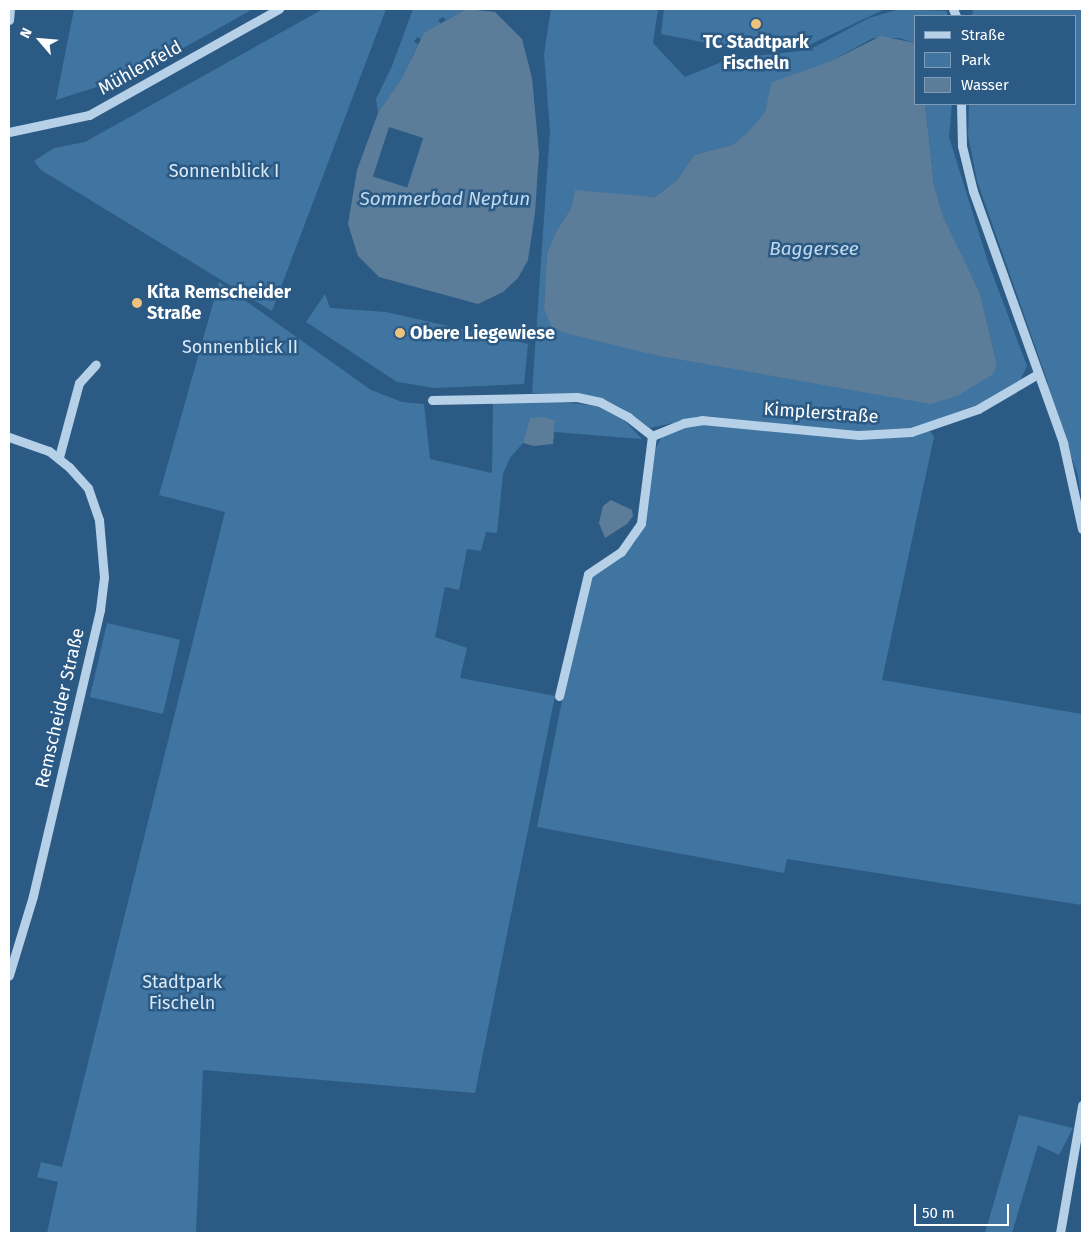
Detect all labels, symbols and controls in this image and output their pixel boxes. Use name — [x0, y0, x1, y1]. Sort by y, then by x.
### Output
north arrow — [15, 15, 65, 65]
legend — [914, 15, 1076, 105]
marker: TC Stadtpark Fischeln — [750, 18, 762, 30]
text: N — [17, 25, 36, 41]
text: Straße — [961, 26, 1005, 44]
place label: TC Stadtpark Fischeln — [703, 32, 809, 74]
street label: Mühlenfeld — [94, 36, 186, 100]
text: Park — [961, 51, 991, 69]
text: Wasser — [961, 76, 1009, 94]
park label: Sonnenblick I — [169, 160, 279, 182]
water label: Sommerbad Neptun — [360, 188, 530, 210]
water label: Baggersee — [769, 238, 859, 260]
place label: Kita Remscheider Straße — [147, 282, 291, 324]
marker: Kita Remscheider Straße — [131, 297, 143, 309]
place label: Obere Liegewiese — [410, 322, 555, 344]
marker: Obere Liegewiese — [394, 327, 406, 339]
park label: Sonnenblick II — [182, 336, 298, 358]
street label: Kimplerstraße — [763, 398, 879, 428]
street label: Remscheider Straße — [31, 626, 89, 790]
park label: Stadtpark Fischeln — [142, 972, 222, 1014]
scale bar — [916, 1194, 1011, 1226]
text: 50 m — [922, 1204, 955, 1222]

